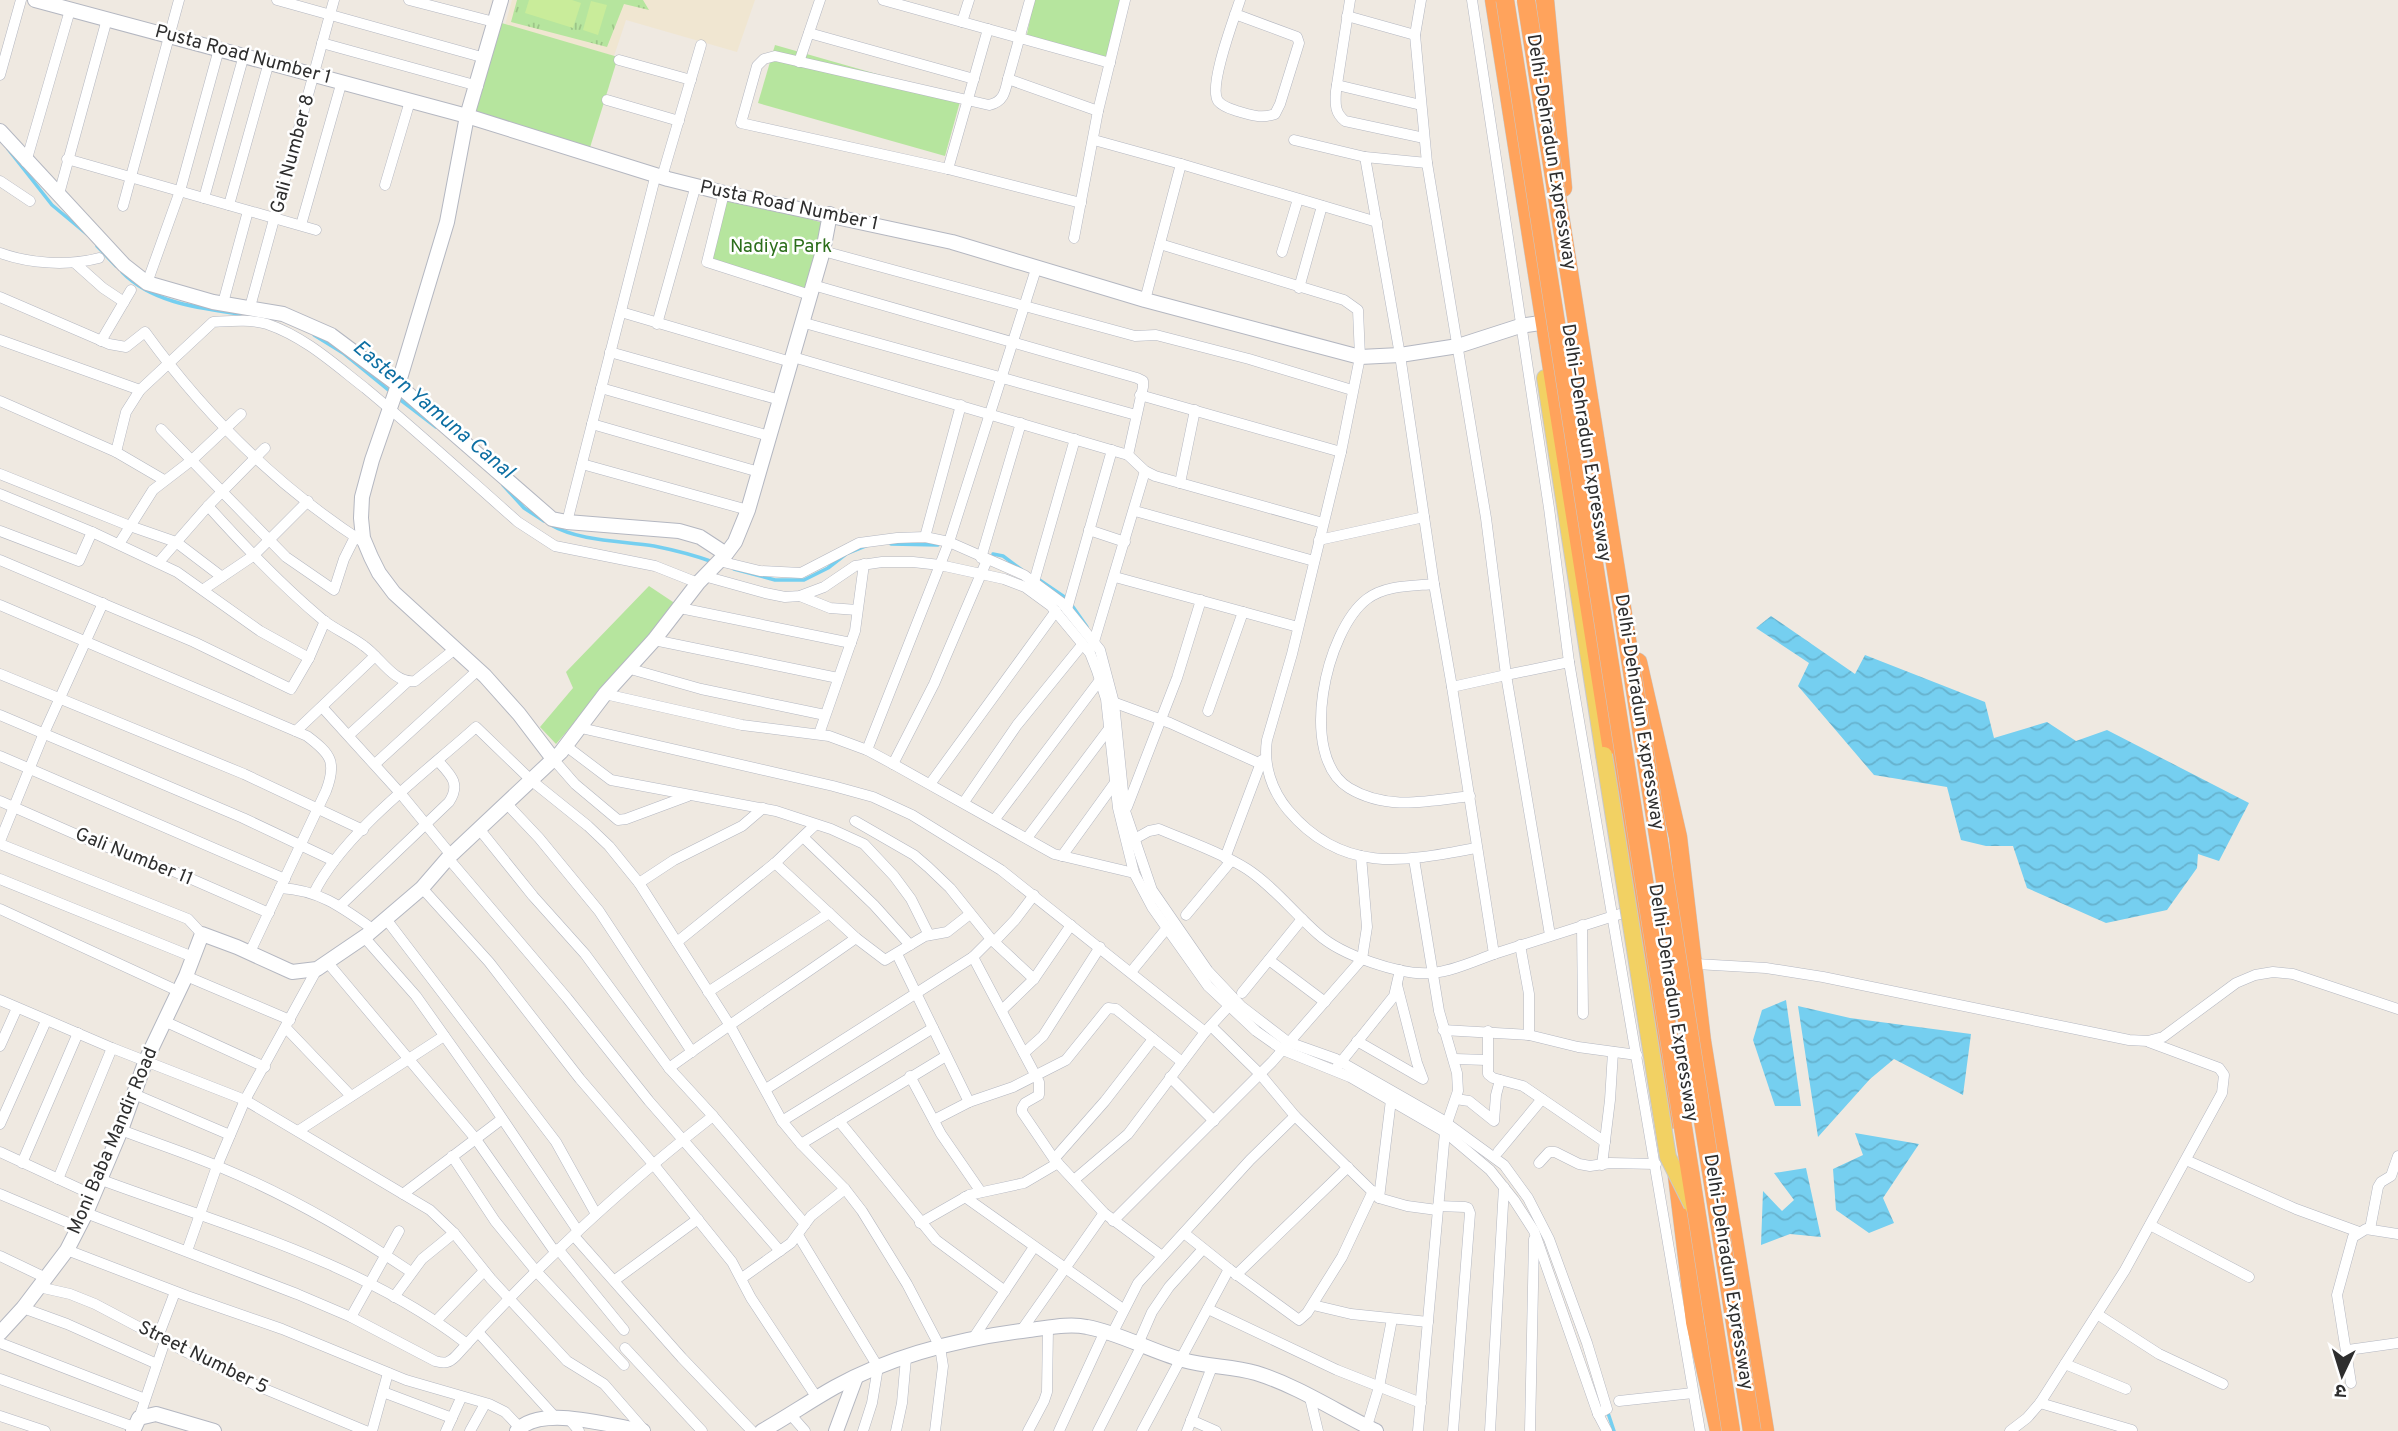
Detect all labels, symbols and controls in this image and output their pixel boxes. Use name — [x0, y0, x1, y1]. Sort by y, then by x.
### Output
street label: Pusta Road Number 1 — [152, 20, 334, 90]
street label: Delhi-Dehradun Expressway — [1520, 32, 1582, 272]
street label: Gali Number 8 — [266, 92, 320, 216]
street label: Pusta Road Number 1 — [698, 175, 880, 237]
park label: Nadiya Park — [730, 235, 832, 259]
street label: Delhi–Dehradun Expressway — [1555, 322, 1617, 564]
water label: Eastern Yamuna Canal — [347, 334, 521, 487]
street label: Delhi-Dehradun Expressway — [1608, 592, 1670, 832]
street label: Gali Number 11 — [71, 822, 197, 892]
street label: Delhi–Dehradun Expressway — [1642, 882, 1704, 1124]
street label: Moni Baba Mandir Road — [63, 1044, 163, 1238]
street label: Delhi-Dehradun Expressway — [1697, 1152, 1759, 1392]
street label: Street Number 5 — [134, 1316, 272, 1400]
north arrow — [2307, 1340, 2377, 1410]
text: उ — [2334, 1378, 2347, 1402]

